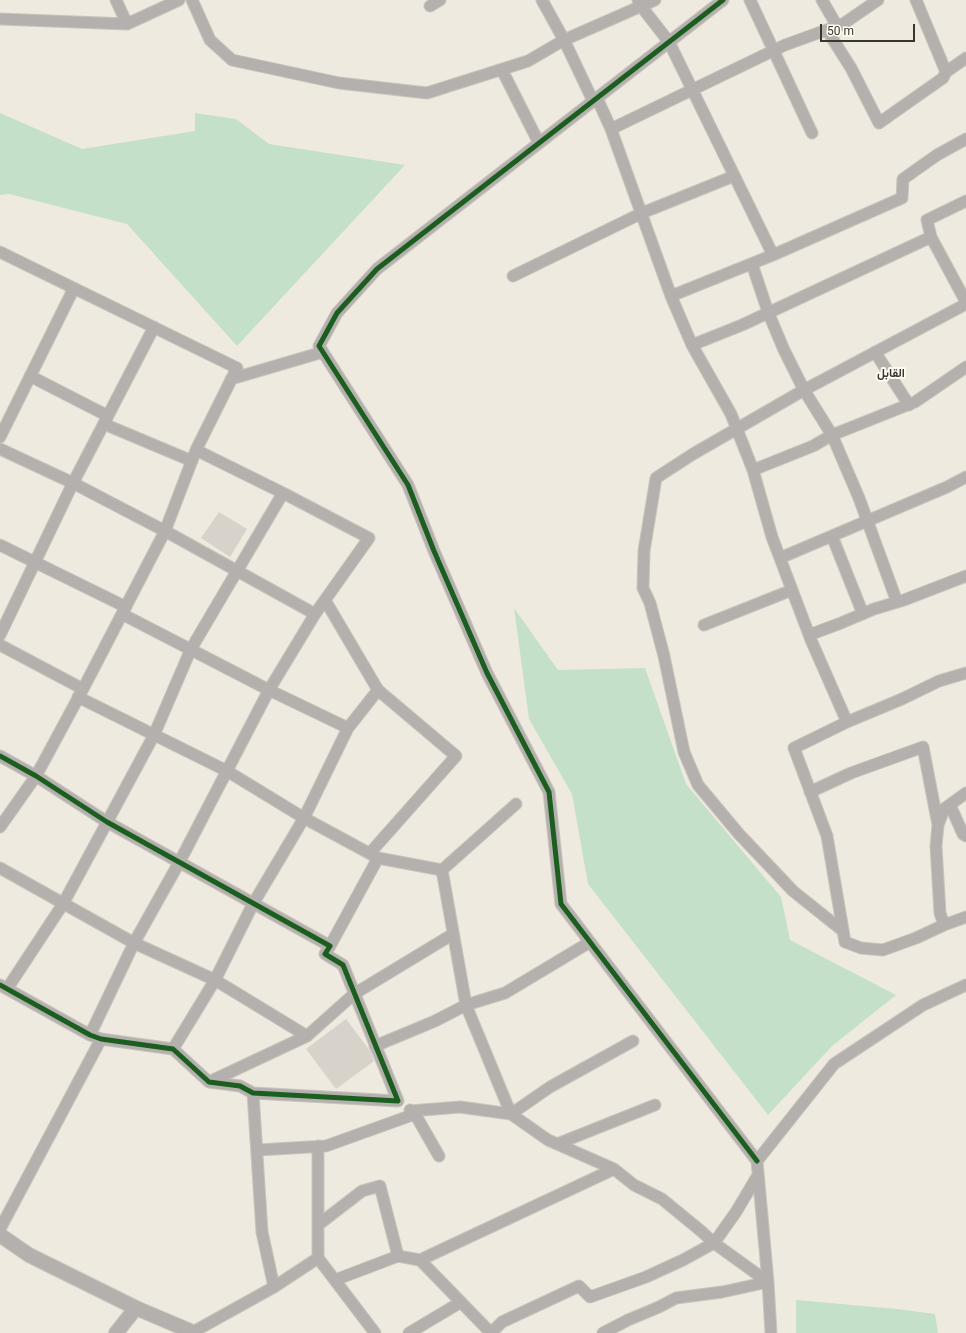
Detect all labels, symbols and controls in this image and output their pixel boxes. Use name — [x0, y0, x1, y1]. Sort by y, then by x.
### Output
scale bar — [822, 16, 917, 42]
text: 50 m — [827, 24, 854, 38]
district label: القابل — [877, 367, 905, 381]

